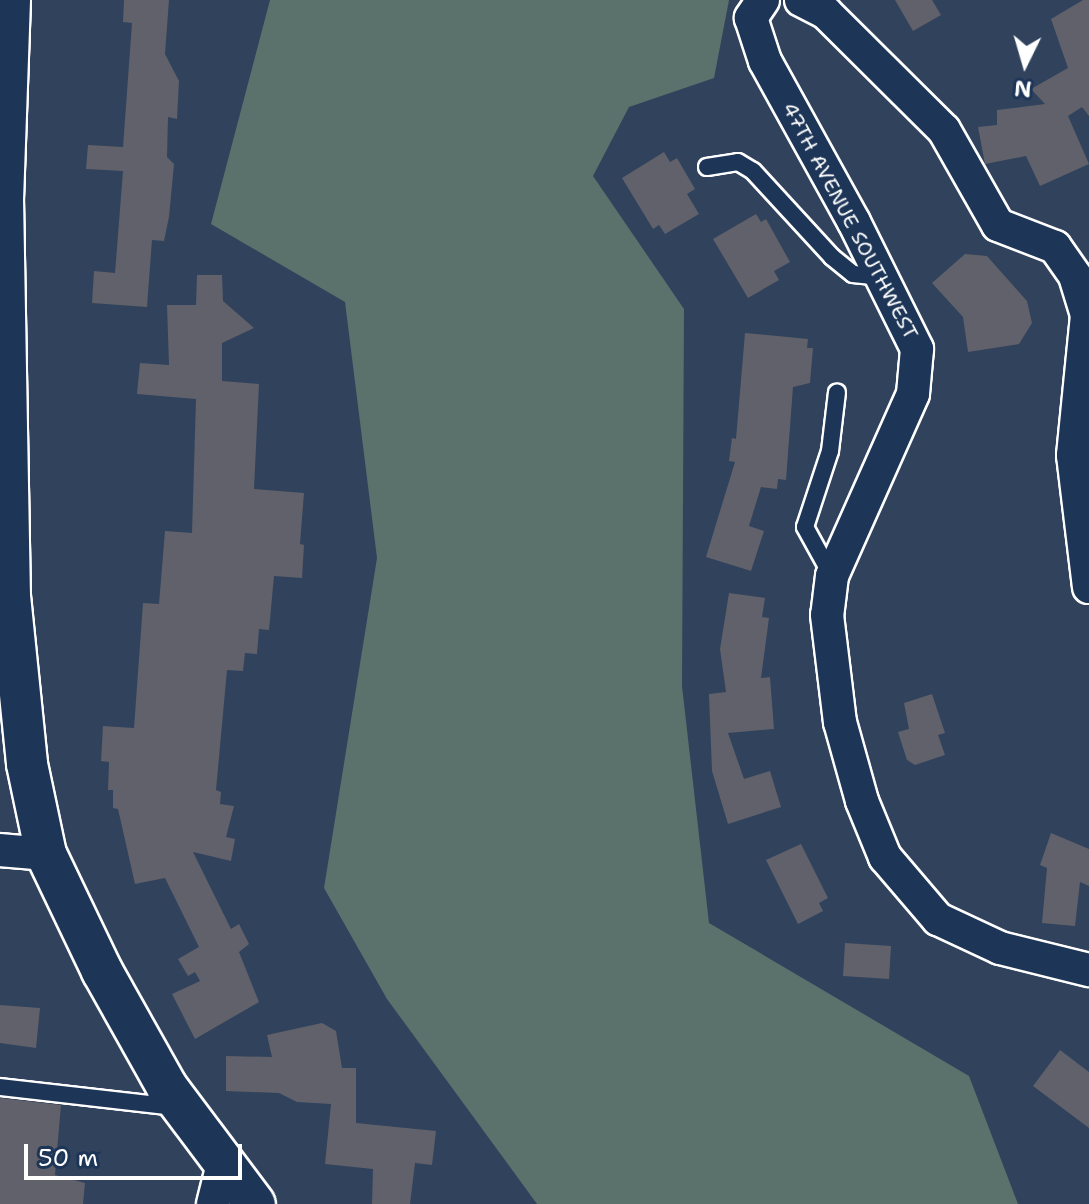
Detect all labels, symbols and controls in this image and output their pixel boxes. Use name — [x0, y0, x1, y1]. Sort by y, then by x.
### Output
north arrow — [985, 24, 1065, 104]
text: N — [1013, 73, 1033, 104]
street label: 47TH AVENUE SOUTHWEST — [777, 98, 923, 344]
scale bar — [28, 1128, 246, 1178]
text: 50 m — [38, 1142, 98, 1174]

